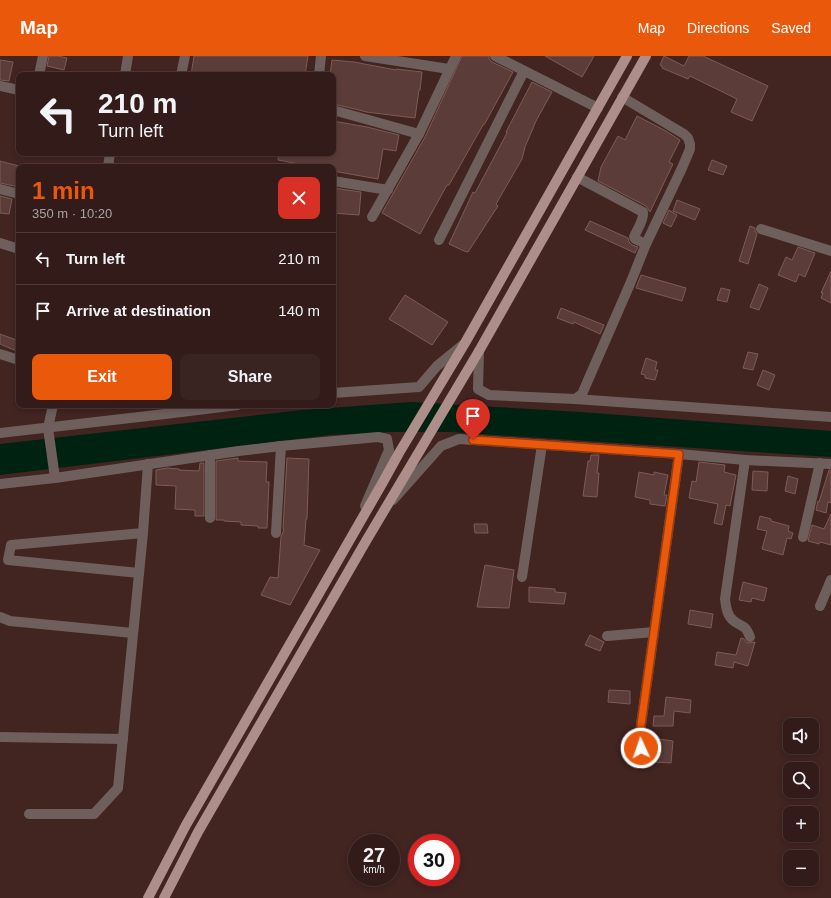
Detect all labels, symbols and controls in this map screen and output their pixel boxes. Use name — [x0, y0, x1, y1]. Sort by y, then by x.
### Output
text: Map — [20, 17, 58, 38]
text: Map — [638, 20, 665, 36]
text: Directions — [687, 20, 749, 36]
text: Saved — [771, 20, 811, 36]
icon: left — [32, 88, 84, 140]
text: 210 m — [98, 88, 177, 119]
text: Turn left — [98, 121, 163, 141]
text: 1 min — [32, 177, 95, 204]
button: close — [278, 177, 320, 219]
text: 350 m · 10:20 — [32, 206, 112, 221]
icon: left — [32, 248, 54, 270]
text: Turn left — [66, 250, 125, 267]
text: 210 m — [278, 250, 320, 267]
icon: arrive — [32, 300, 54, 322]
text: Arrive at destination — [66, 302, 211, 319]
text: 140 m — [278, 302, 320, 319]
button: Exit — [32, 354, 172, 400]
button: Share — [180, 354, 320, 400]
pin — [456, 399, 490, 440]
icon: arrive — [462, 405, 484, 427]
map controls — [783, 718, 819, 886]
button: sound — [783, 718, 819, 754]
position arrow — [620, 727, 662, 769]
button: search — [783, 762, 819, 798]
button: + — [783, 806, 819, 842]
speed limit sign: 30 — [408, 834, 460, 886]
text: 27 — [363, 844, 385, 866]
button: − — [783, 850, 819, 886]
text: km/h — [363, 864, 385, 875]

